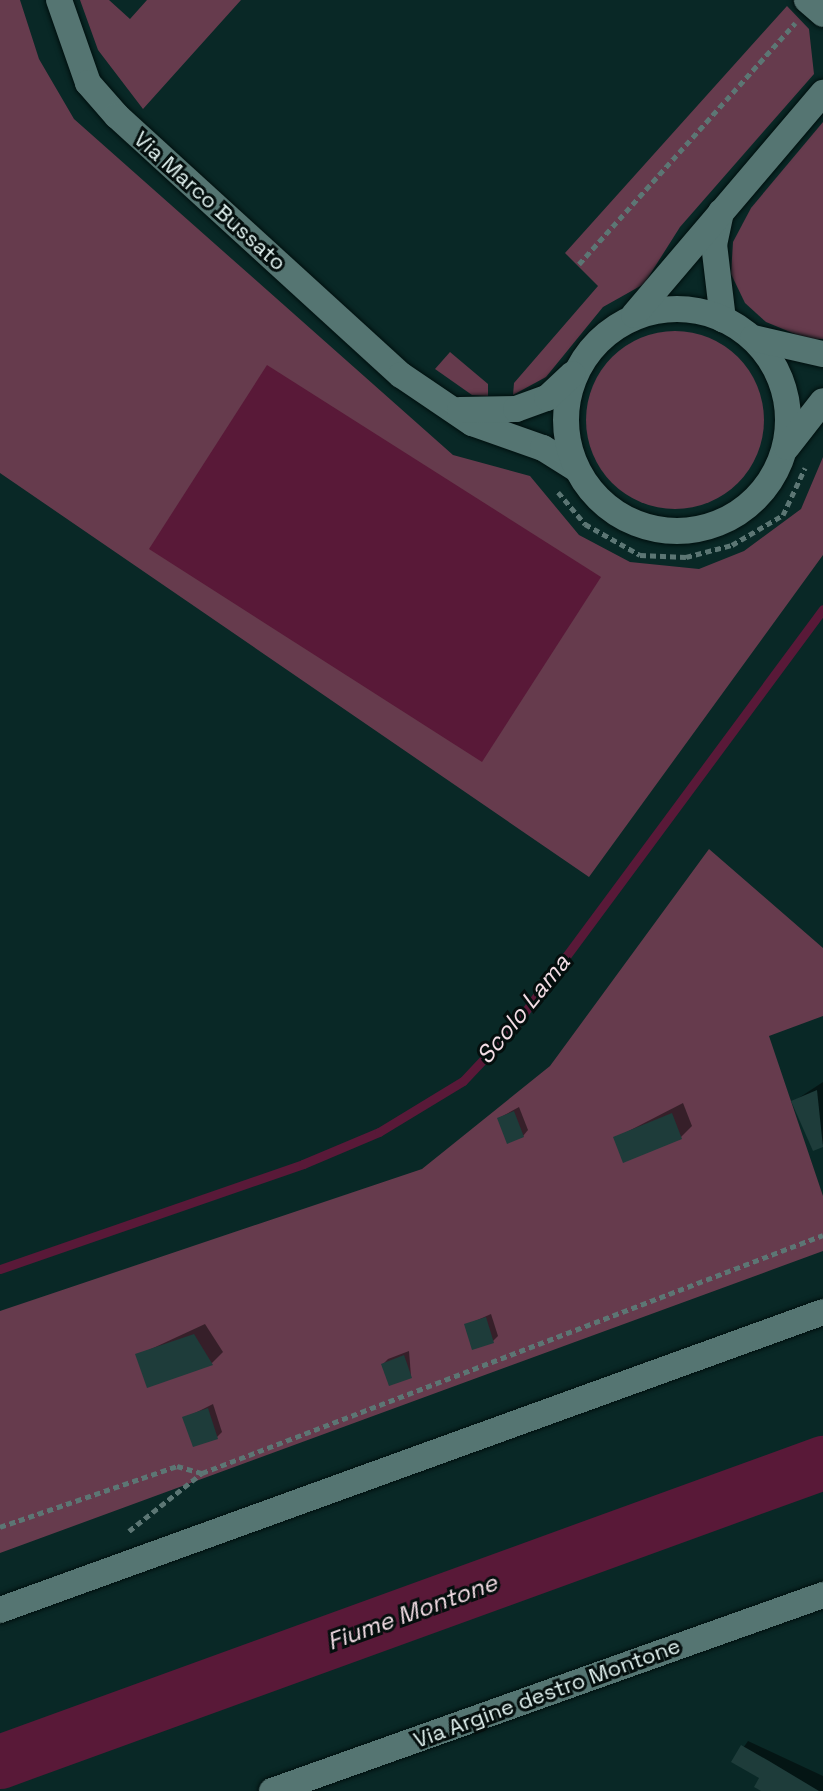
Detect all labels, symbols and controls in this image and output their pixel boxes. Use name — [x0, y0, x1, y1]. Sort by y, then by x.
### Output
street label: Via Marco Bussato — [128, 126, 292, 276]
water label: Scolo Lama — [470, 949, 576, 1069]
water label: Fiume Montone — [323, 1568, 501, 1656]
street label: Via Argine destro Montone — [410, 1632, 684, 1754]

